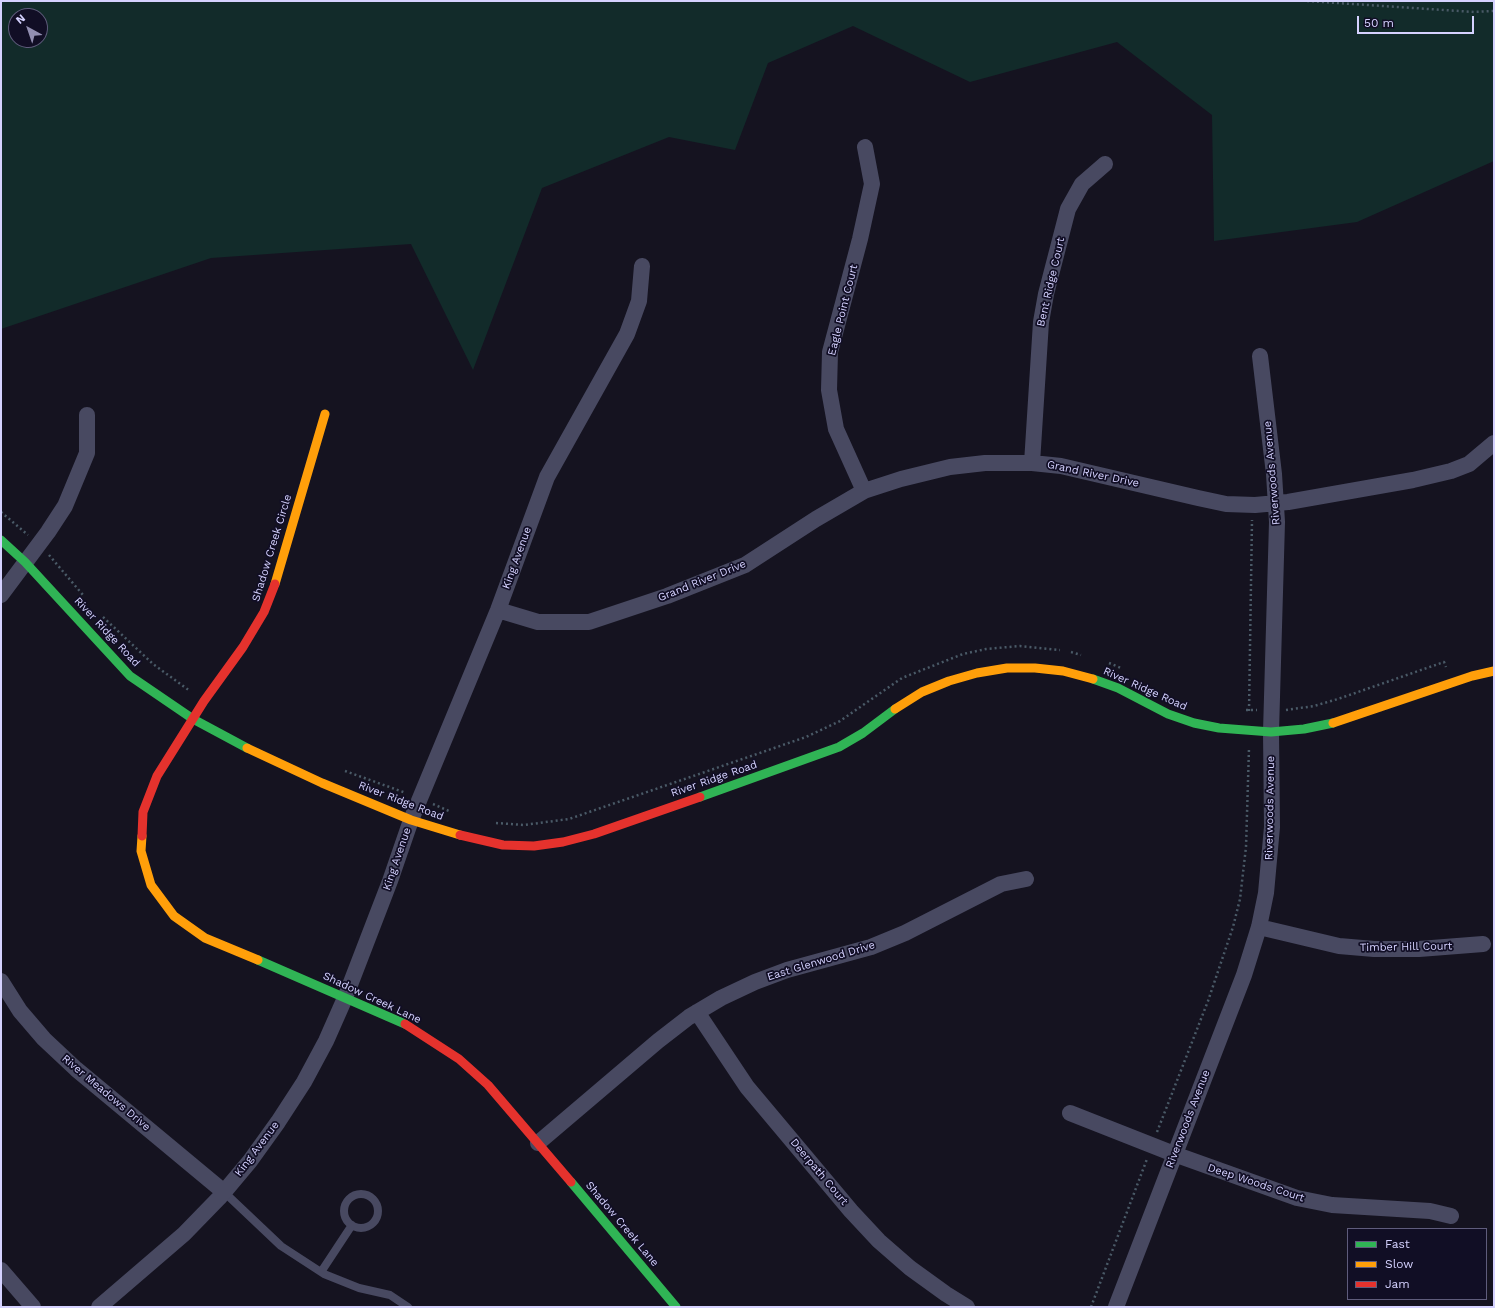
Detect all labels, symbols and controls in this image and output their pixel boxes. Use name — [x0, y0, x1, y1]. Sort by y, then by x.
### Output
north arrow — [8, 8, 48, 48]
scale bar — [1359, 8, 1476, 34]
text: N — [13, 12, 28, 27]
text: 50 m — [1364, 16, 1394, 30]
street label: Bent Ridge Court — [1034, 236, 1068, 328]
street label: Eagle Point Court — [825, 263, 861, 357]
street label: Riverwoods Avenue — [1261, 420, 1283, 526]
street label: Grand River Drive — [1046, 458, 1140, 490]
street label: Shadow Creek Circle — [249, 493, 295, 603]
street label: King Avenue — [500, 525, 534, 591]
street label: Grand River Drive — [656, 557, 748, 605]
street label: River Ridge Road — [71, 594, 143, 670]
street label: River Ridge Road — [1101, 665, 1189, 713]
street label: Riverwoods Avenue — [1262, 756, 1278, 860]
street label: River Ridge Road — [669, 758, 759, 800]
street label: River Ridge Road — [356, 779, 446, 823]
street label: King Avenue — [380, 826, 414, 892]
street label: East Glenwood Drive — [766, 938, 876, 984]
street label: Timber Hill Court — [1360, 940, 1452, 954]
street label: Shadow Creek Lane — [321, 969, 423, 1027]
street label: River Meadows Drive — [59, 1052, 153, 1134]
street label: Riverwoods Avenue — [1163, 1068, 1213, 1170]
street label: King Avenue — [232, 1119, 282, 1179]
street label: Deerpath Court — [787, 1136, 851, 1208]
street label: Deep Woods Court — [1206, 1161, 1306, 1205]
street label: Shadow Creek Lane — [583, 1179, 661, 1269]
legend — [1347, 1228, 1487, 1300]
text: Fast — [1385, 1237, 1410, 1251]
text: Slow — [1385, 1257, 1413, 1271]
text: Jam — [1385, 1277, 1410, 1291]

